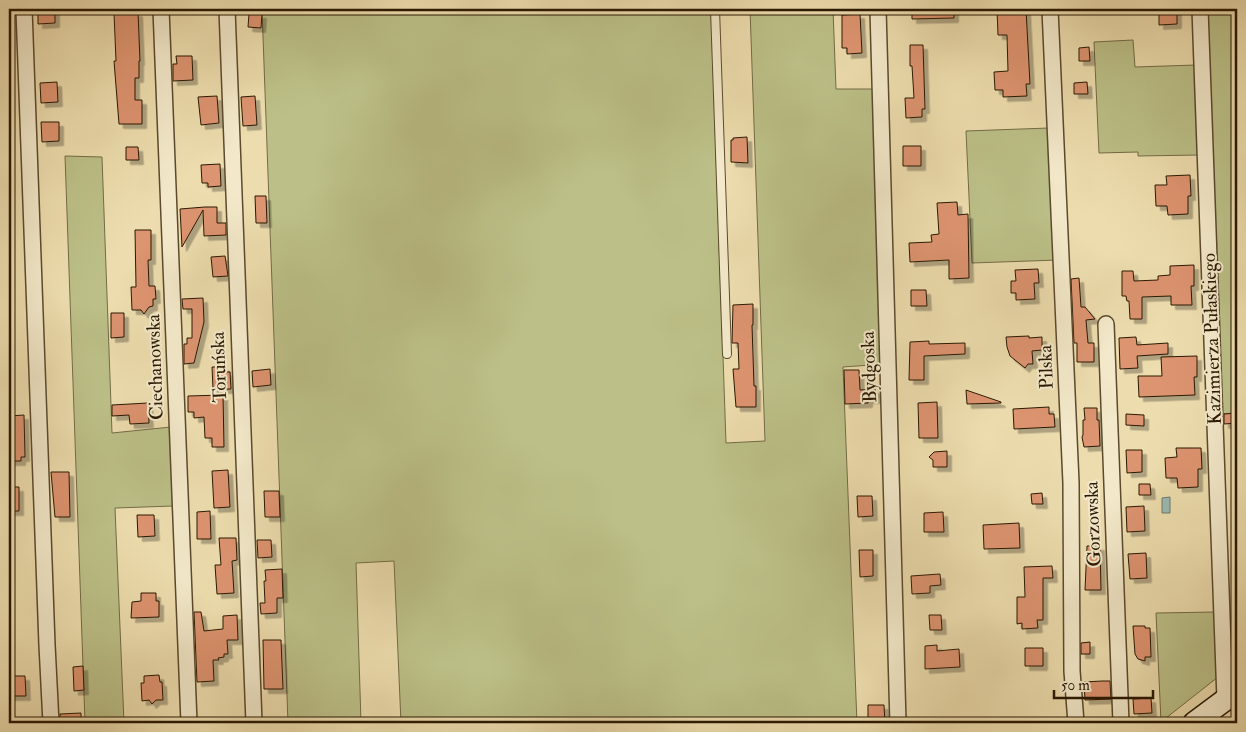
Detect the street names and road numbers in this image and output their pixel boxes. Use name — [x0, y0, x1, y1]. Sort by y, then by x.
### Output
street label: Kazimierza Pułaskiego — [1197, 253, 1227, 425]
street label: Ciechanowska — [141, 313, 169, 420]
street label: Toruńska — [206, 331, 232, 403]
street label: Bydgoska — [856, 331, 882, 403]
street label: Pilska — [1033, 344, 1059, 390]
street label: Gorzowska — [1080, 481, 1106, 567]

